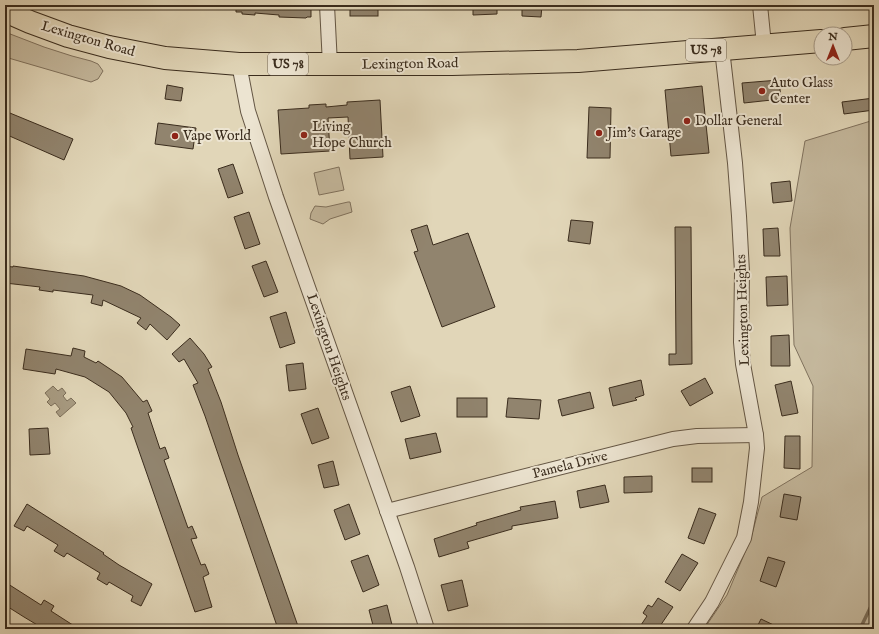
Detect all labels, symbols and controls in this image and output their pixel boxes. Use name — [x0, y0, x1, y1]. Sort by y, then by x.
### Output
street label: Lexington Road — [39, 17, 137, 61]
north arrow — [813, 26, 853, 66]
text: N — [827, 30, 838, 44]
road number: US 78 — [686, 39, 726, 61]
road number: US 78 — [268, 53, 308, 75]
street label: Lexington Road — [362, 54, 459, 74]
place label: Auto Glass Center — [769, 74, 833, 108]
marker: Auto Glass Center — [757, 86, 767, 96]
place label: Dollar General — [695, 112, 782, 130]
marker: Dollar General — [682, 116, 692, 126]
place label: Living Hope Church — [312, 118, 392, 152]
place label: Jim's Garage — [605, 124, 682, 142]
place label: Vape World — [182, 127, 251, 145]
marker: Jim's Garage — [594, 128, 604, 138]
marker: Living Hope Church — [299, 130, 309, 140]
marker: Vape World — [170, 131, 180, 141]
street label: Lexington Heights — [732, 254, 754, 366]
street label: Lexington Heights — [302, 291, 356, 403]
street label: Pamela Drive — [531, 447, 610, 483]

